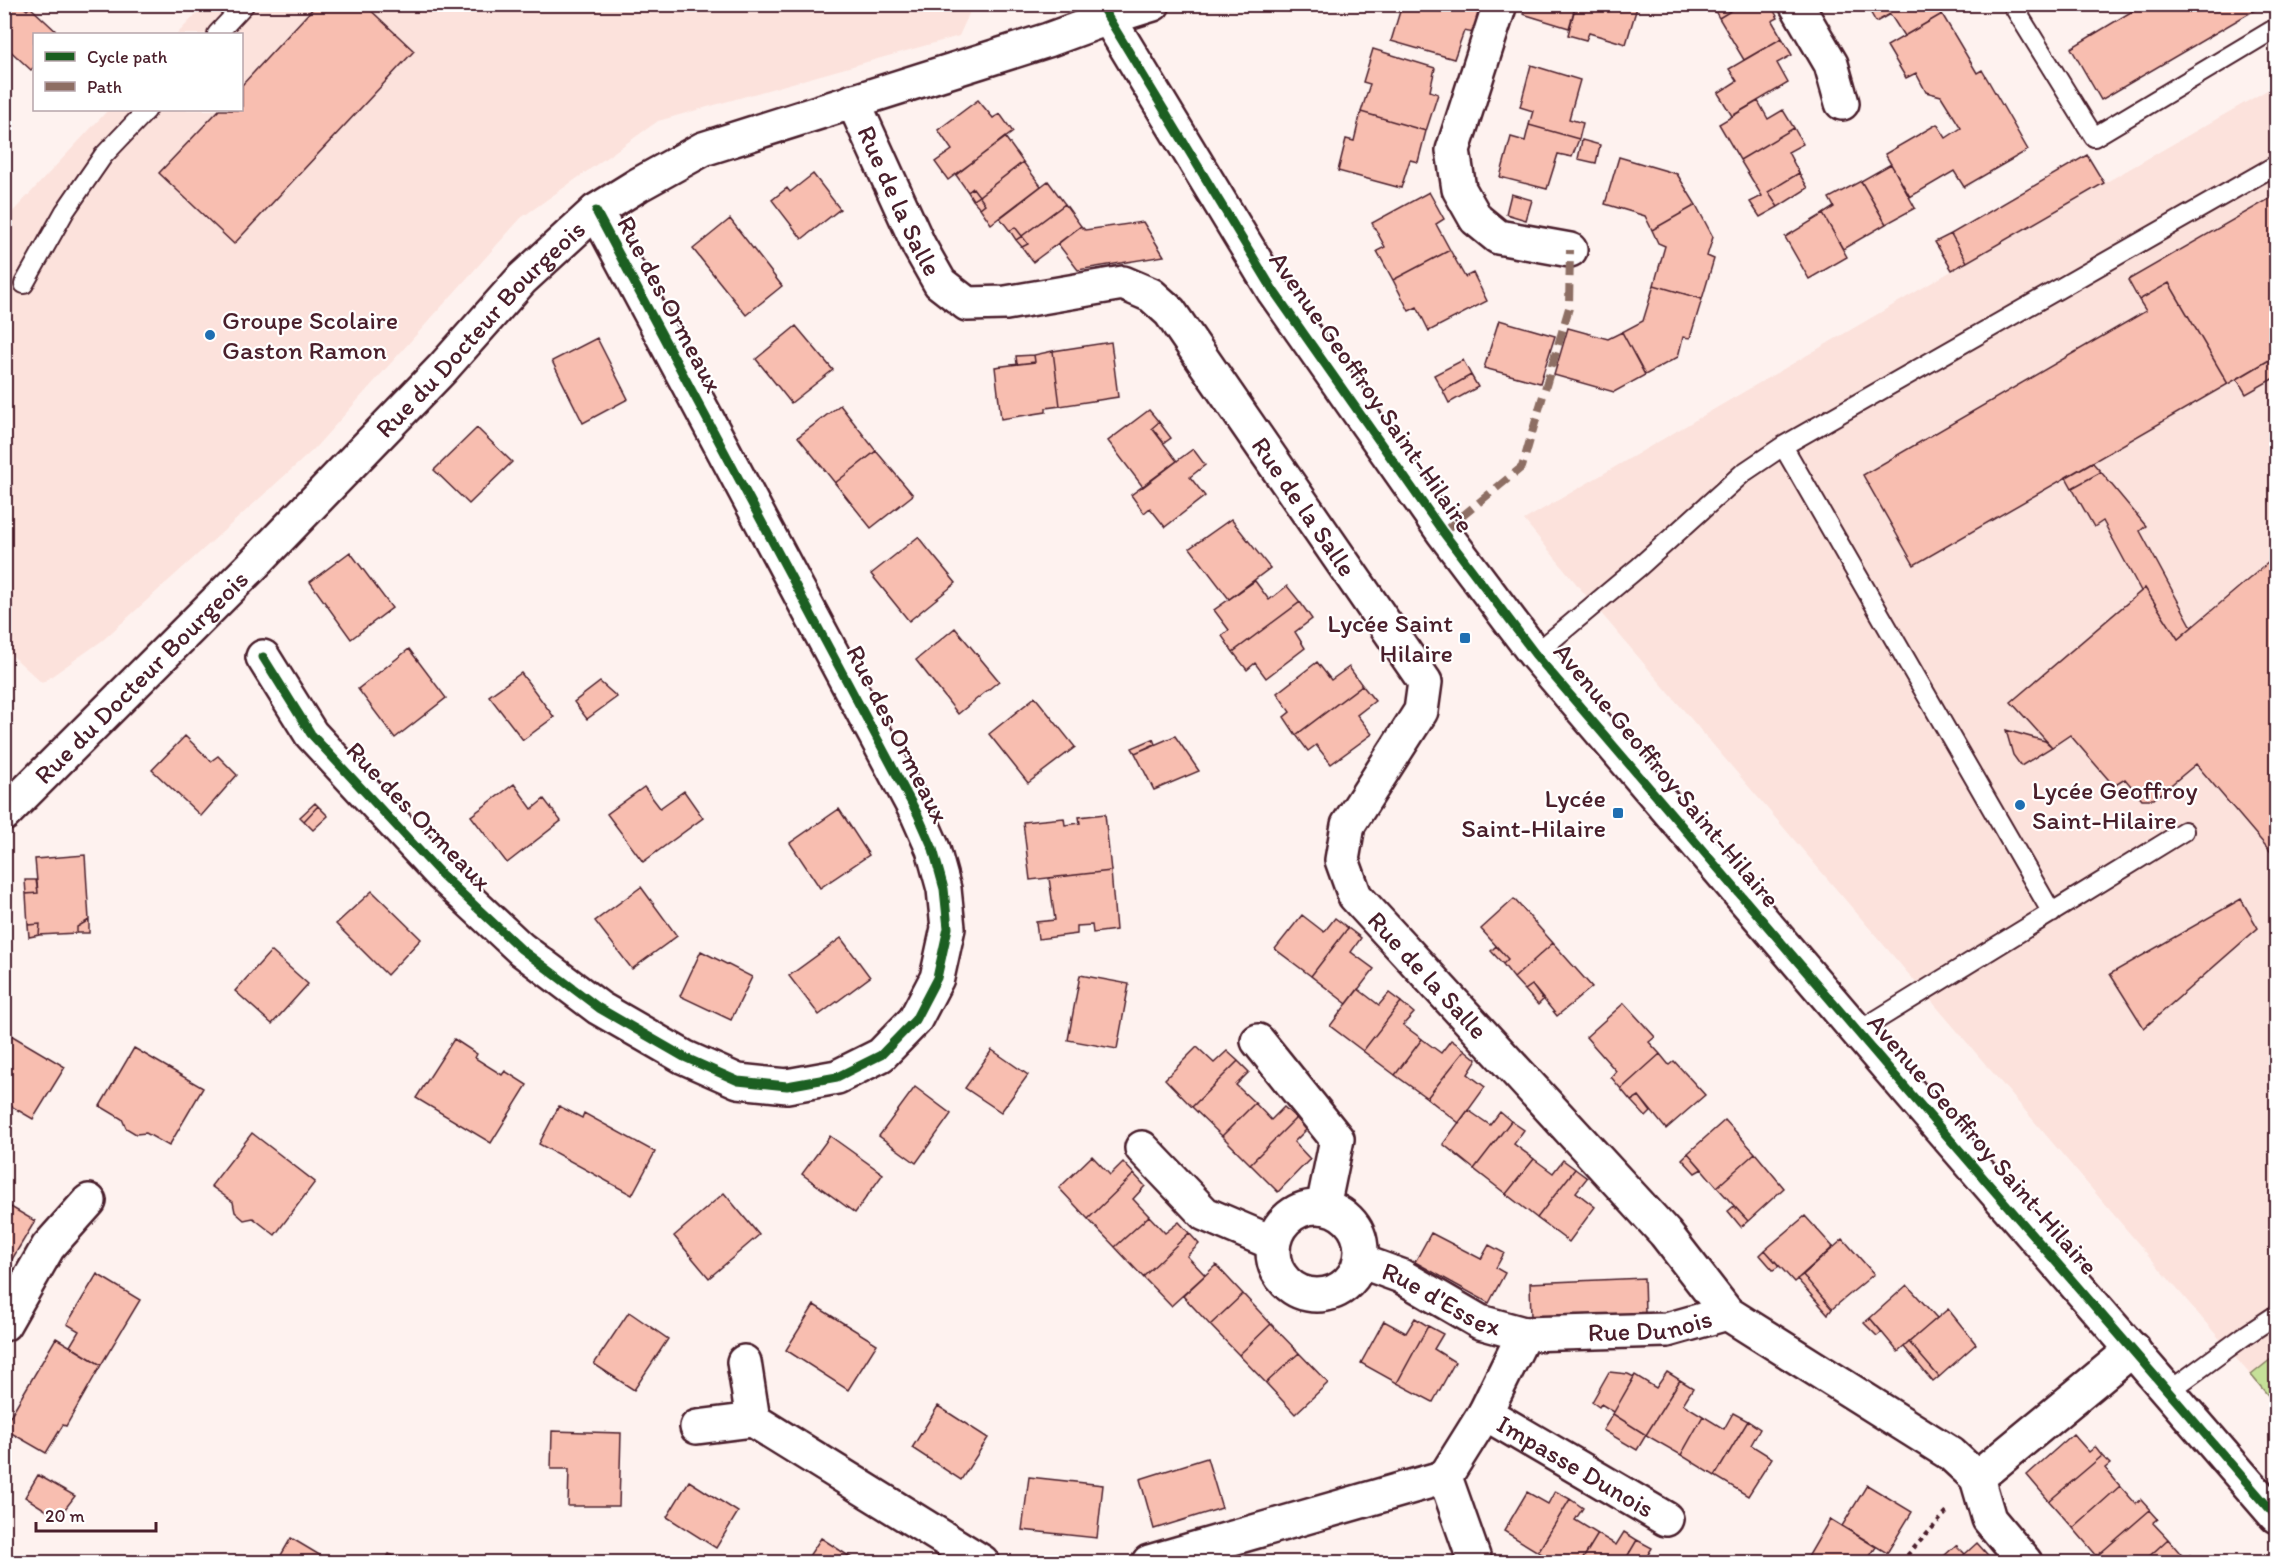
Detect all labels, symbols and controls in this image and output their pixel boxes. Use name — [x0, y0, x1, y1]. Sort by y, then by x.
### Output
legend — [33, 33, 243, 111]
text: Cycle path — [87, 46, 168, 68]
text: Path — [87, 76, 122, 98]
street label: Rue de la Salle — [850, 121, 949, 282]
street label: Rue des Ormeaux — [610, 210, 730, 398]
street label: Rue du Docteur Bourgeois — [368, 213, 592, 444]
street label: Avenue Geoffroy Saint-Hilaire — [1263, 245, 1481, 539]
place label: Groupe Scolaire Gaston Ramon — [222, 304, 398, 366]
marker: Groupe Scolaire Gaston Ramon — [203, 328, 217, 342]
street label: Rue de la Salle — [1245, 431, 1363, 583]
street label: Rue du Docteur Bourgeois — [27, 563, 255, 791]
place label: Lycée Saint Hilaire — [1327, 607, 1453, 669]
marker: Lycée Saint Hilaire — [1458, 631, 1472, 645]
street label: Avenue Geoffroy Saint-Hilaire — [1547, 636, 1787, 914]
street label: Rue des Ormeaux — [839, 640, 957, 828]
street label: Rue des Ormeaux — [340, 735, 498, 897]
place label: Lycée Geoffroy Saint-Hilaire — [2032, 774, 2198, 836]
place label: Lycée Saint-Hilaire — [1461, 782, 1606, 844]
marker: Lycée Geoffroy Saint-Hilaire — [2013, 798, 2027, 812]
marker: Lycée Saint-Hilaire — [1611, 806, 1625, 820]
street label: Rue de la Salle — [1361, 904, 1495, 1046]
street label: Avenue Geoffroy Saint-Hilaire — [1861, 1007, 2105, 1281]
street label: Rue d'Essex — [1378, 1254, 1504, 1343]
street label: Rue Dunois — [1587, 1302, 1716, 1348]
street label: Impasse Dunois — [1491, 1408, 1660, 1525]
scale bar — [36, 1495, 156, 1533]
text: 20 m — [45, 1505, 85, 1527]

